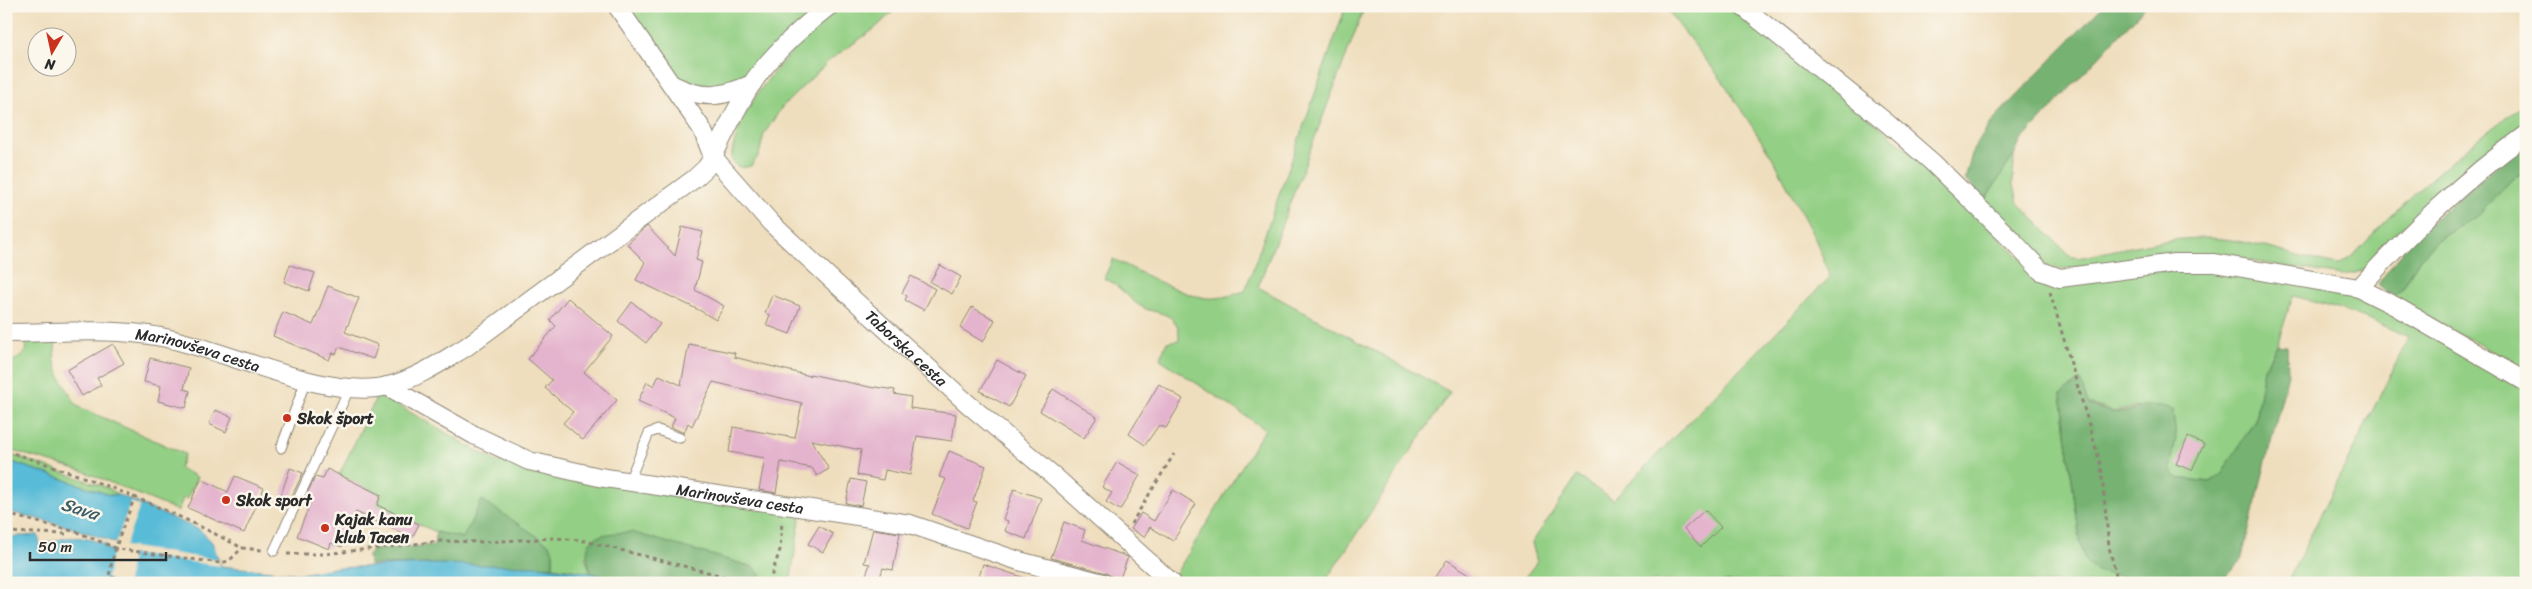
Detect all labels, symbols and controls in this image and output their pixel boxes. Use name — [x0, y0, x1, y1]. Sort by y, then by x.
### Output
north arrow — [28, 28, 78, 78]
text: N — [43, 51, 58, 78]
street label: Taborska cesta — [858, 302, 955, 394]
street label: Marinovševa cesta — [134, 319, 264, 380]
place label: Skok šport — [296, 404, 374, 433]
marker: Skok šport — [281, 412, 293, 424]
street label: Marinovševa cesta — [674, 474, 806, 522]
place label: Skok sport — [235, 486, 313, 515]
water label: Sava — [57, 488, 105, 530]
marker: Skok sport — [220, 494, 232, 506]
place label: Kajak kanu klub Tacen — [334, 505, 413, 552]
marker: Kajak kanu klub Tacen — [319, 522, 331, 534]
scale bar — [30, 529, 166, 561]
text: 50 m — [38, 534, 73, 560]

